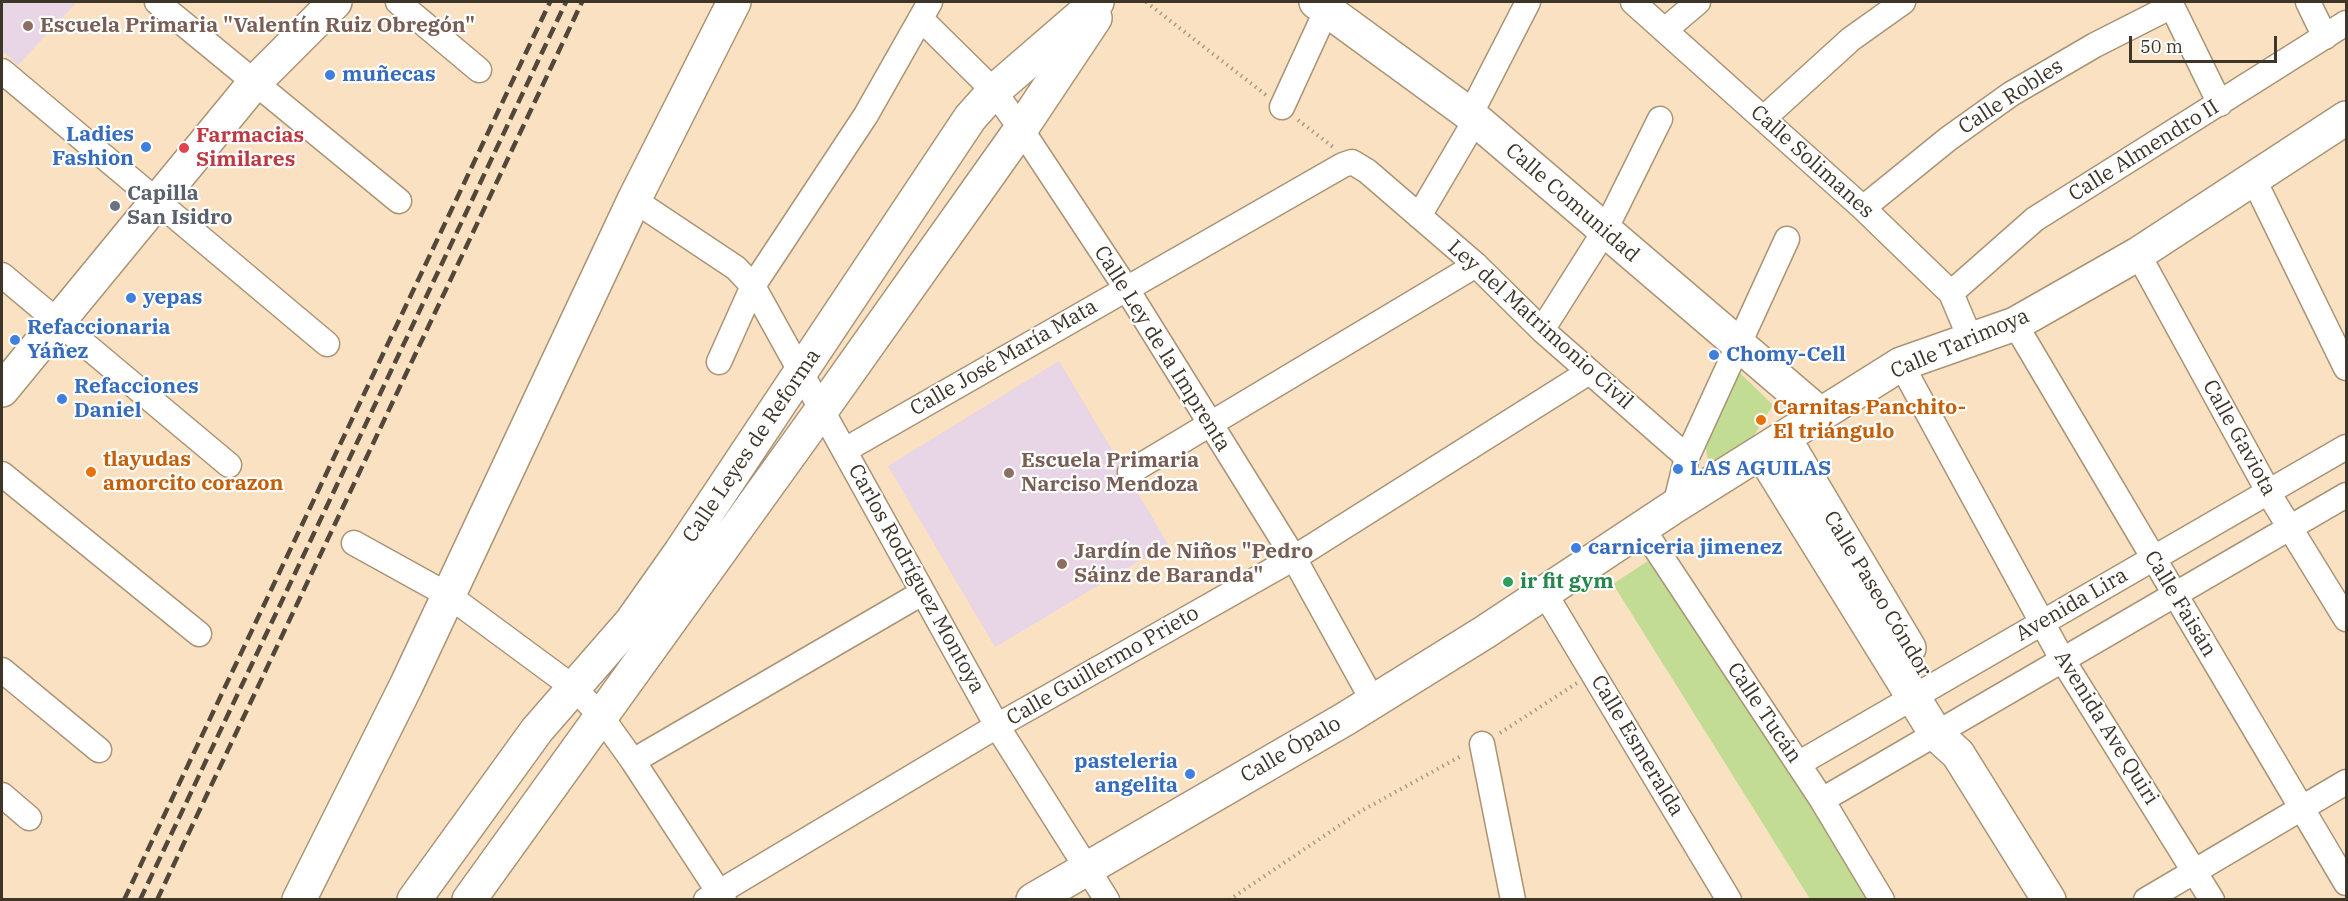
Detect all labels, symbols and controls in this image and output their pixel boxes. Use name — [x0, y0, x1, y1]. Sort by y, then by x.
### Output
place label: Escuela Primaria "Valentín Ruiz Obregón" — [40, 13, 475, 39]
marker: Escuela Primaria "Valentín Ruiz Obregón" — [21, 19, 35, 33]
scale bar — [2132, 24, 2280, 62]
text: 50 m — [2140, 35, 2183, 58]
street label: Calle Robles — [1954, 54, 2068, 140]
place label: muñecas — [342, 62, 436, 88]
marker: muñecas — [323, 68, 337, 82]
street label: Calle Almendro II — [2064, 95, 2224, 207]
street label: Calle Solimanes — [1745, 100, 1879, 224]
place label: Ladies Fashion — [52, 122, 134, 172]
place label: Farmacias Similares — [196, 123, 304, 173]
street label: Calle Comunidad — [1500, 138, 1644, 268]
marker: Ladies Fashion — [139, 140, 153, 154]
marker: Farmacias Similares — [177, 141, 191, 155]
place label: Capilla San Isidro — [127, 181, 233, 231]
marker: Capilla San Isidro — [108, 199, 122, 213]
street label: Ley del Matrimonio Civil — [1442, 235, 1638, 415]
street label: Calle Ley de la Imprenta — [1088, 241, 1236, 457]
place label: yepas — [143, 285, 203, 311]
marker: yepas — [124, 291, 138, 305]
street label: Calle José María Mata — [906, 294, 1102, 422]
street label: Calle Tarimoya — [1887, 303, 2033, 385]
place label: Refaccionaria Yáñez — [27, 315, 171, 365]
marker: Refaccionaria Yáñez — [8, 333, 22, 347]
place label: Chomy-Cell — [1726, 342, 1846, 368]
street label: Calle Leyes de Reforma — [678, 344, 826, 548]
marker: Chomy-Cell — [1707, 348, 1721, 362]
place label: Refacciones Daniel — [74, 374, 199, 424]
street label: Calle Gaviota — [2197, 376, 2281, 500]
marker: Refacciones Daniel — [55, 392, 69, 406]
place label: Carnitas Panchito- El triángulo — [1773, 395, 1966, 445]
marker: Carnitas Panchito- El triángulo — [1754, 413, 1768, 427]
place label: tlayudas amorcito corazon — [103, 447, 283, 497]
place label: Escuela Primaria Narciso Mendoza — [1021, 448, 1199, 498]
place label: LAS AGUILAS — [1690, 456, 1831, 482]
street label: Carlos Rodríguez Montoya — [842, 460, 990, 698]
marker: LAS AGUILAS — [1671, 462, 1685, 476]
marker: tlayudas amorcito corazon — [84, 465, 98, 479]
marker: Escuela Primaria Narciso Mendoza — [1002, 466, 1016, 480]
street label: Calle Paseo Cóndor — [1818, 507, 1936, 681]
place label: carniceria jimenez — [1588, 535, 1782, 561]
place label: Jardín de Niños "Pedro Sáinz de Baranda" — [1074, 539, 1313, 589]
marker: carniceria jimenez — [1569, 541, 1583, 555]
street label: Calle Faisán — [2139, 546, 2221, 662]
marker: Jardín de Niños "Pedro Sáinz de Baranda" — [1055, 557, 1069, 571]
street label: Avenida Lira — [2012, 563, 2132, 647]
place label: ir fit gym — [1520, 569, 1614, 595]
marker: ir fit gym — [1501, 575, 1515, 589]
street label: Calle Guillermo Prieto — [1002, 601, 1204, 731]
street label: Avenida Ave Quiri — [2048, 646, 2164, 810]
street label: Calle Tucán — [1721, 658, 1807, 768]
street label: Calle Esmeralda — [1585, 671, 1689, 821]
street label: Calle Ópalo — [1236, 711, 1346, 789]
place label: pasteleria angelita — [1074, 749, 1178, 799]
marker: pasteleria angelita — [1183, 767, 1197, 781]

